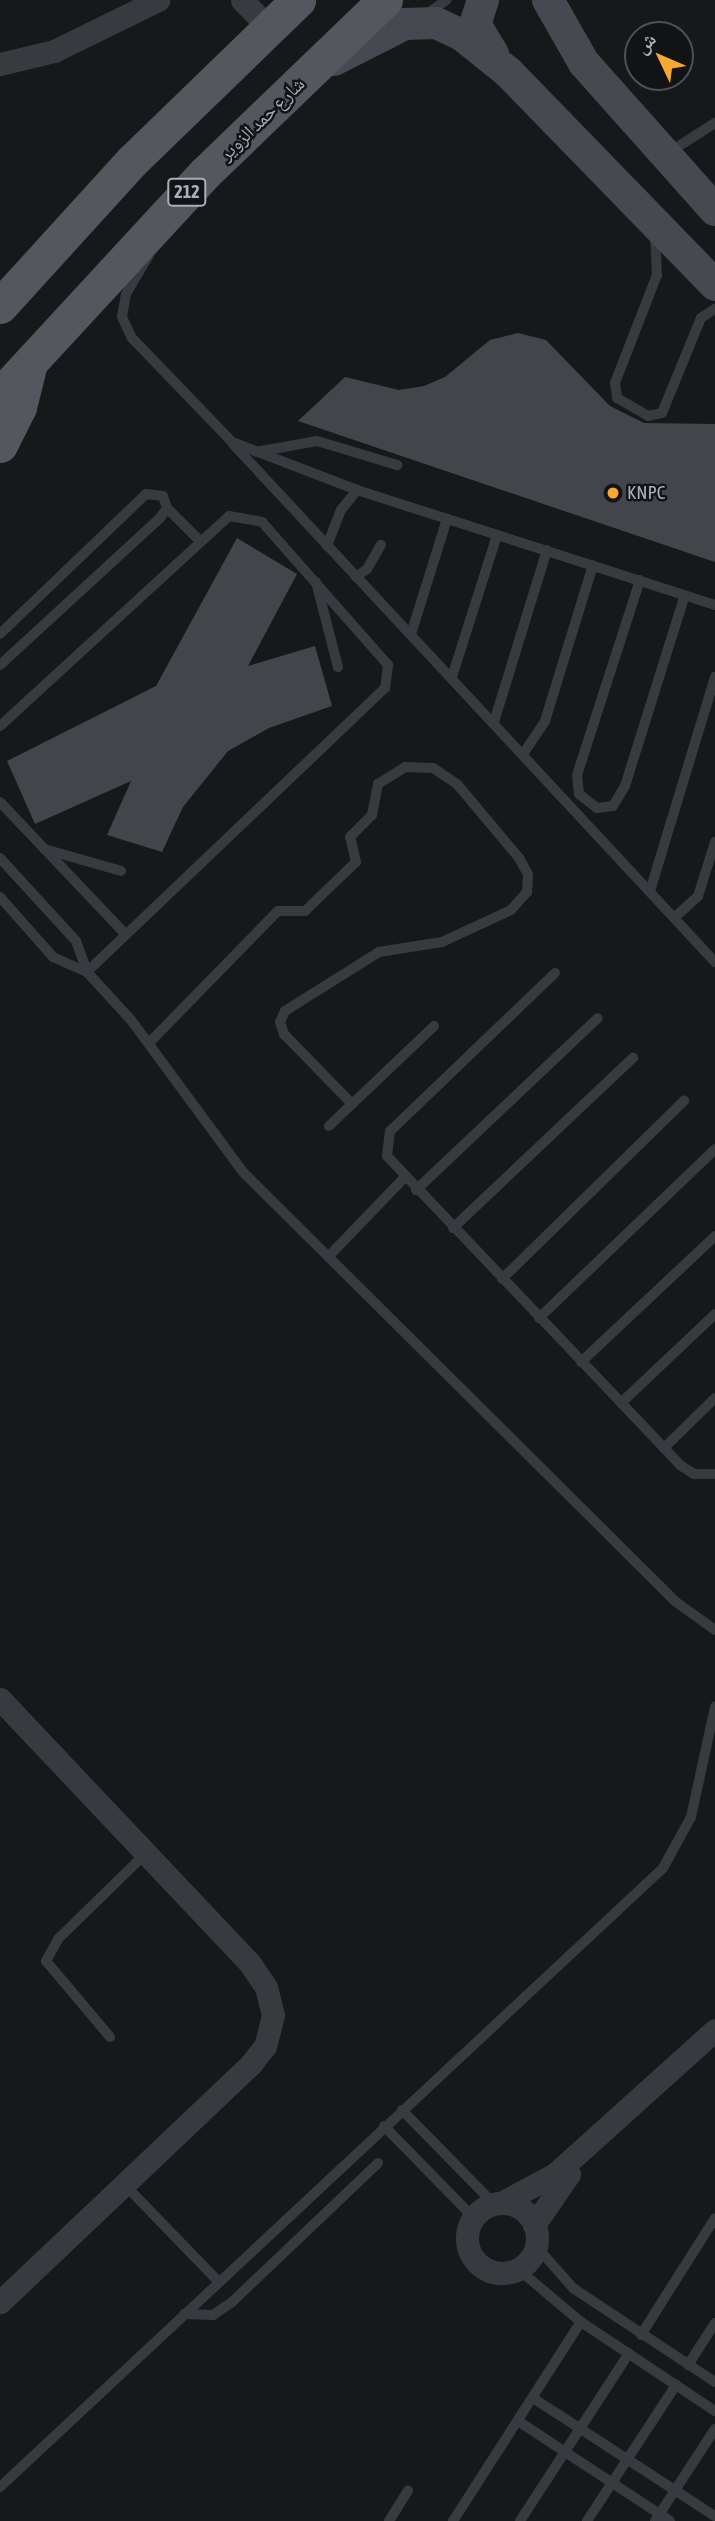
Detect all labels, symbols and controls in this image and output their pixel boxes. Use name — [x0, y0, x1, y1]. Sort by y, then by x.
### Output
north arrow — [624, 21, 694, 91]
text: ش — [630, 28, 660, 58]
street label: شارع حمد الزوير — [215, 73, 309, 165]
road number: 212 — [166, 177, 208, 206]
place label: KNPC — [627, 482, 665, 504]
marker: KNPC — [605, 485, 621, 501]

